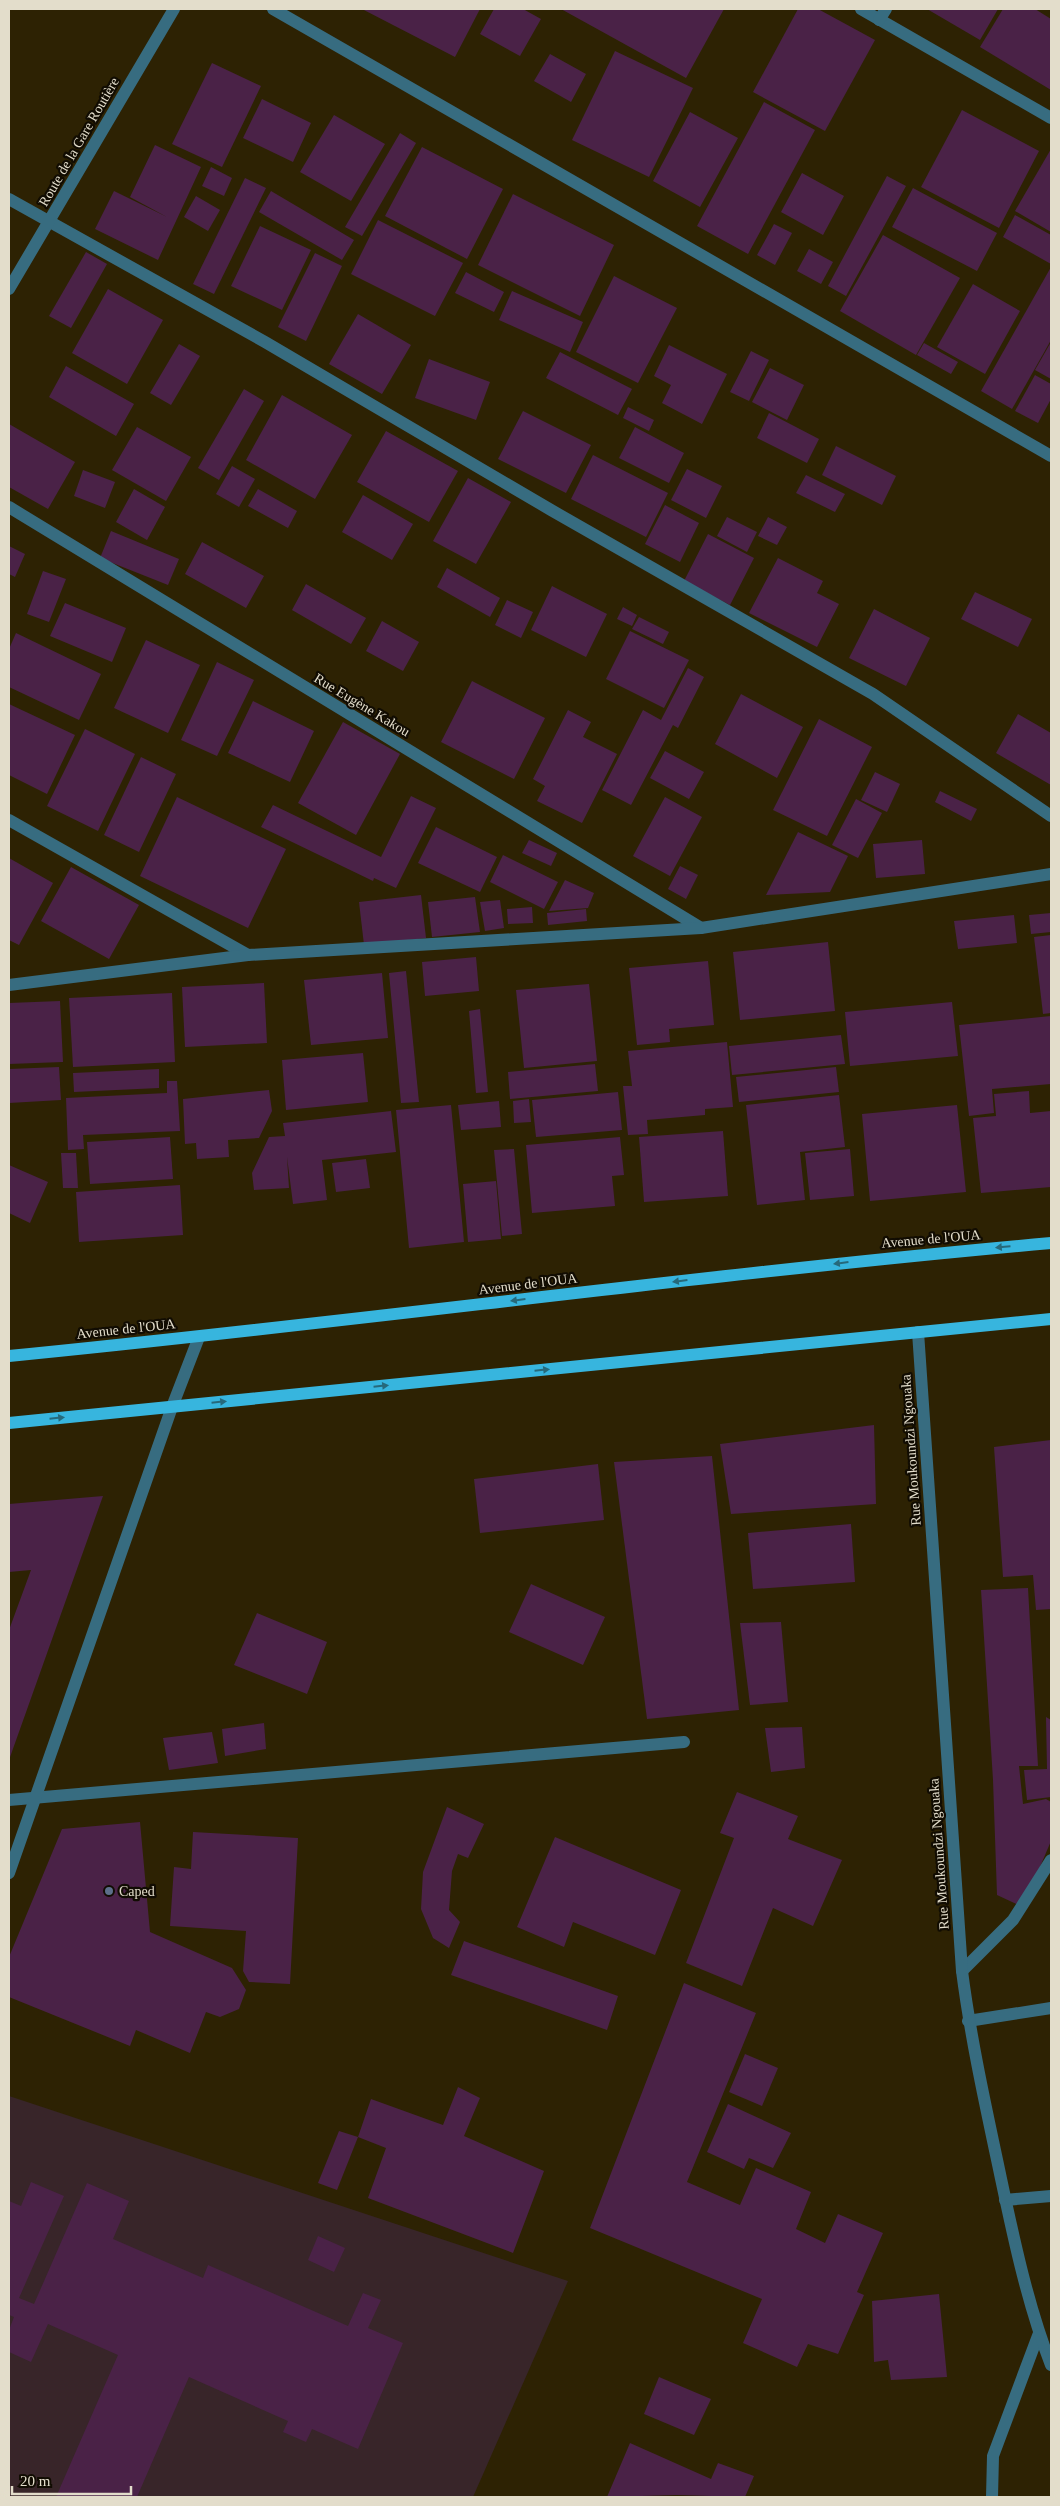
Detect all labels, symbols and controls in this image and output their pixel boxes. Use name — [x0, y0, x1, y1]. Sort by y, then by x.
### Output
street label: Route de la Gare Routière — [36, 75, 122, 209]
street label: Rue Eugène Kakou — [311, 671, 413, 739]
street label: Avenue de l'OUA — [881, 1227, 982, 1251]
one-way arrow — [994, 1243, 1010, 1251]
one-way arrow — [833, 1259, 849, 1267]
street label: Avenue de l'OUA — [478, 1270, 579, 1298]
one-way arrow — [671, 1277, 687, 1285]
one-way arrow — [510, 1296, 526, 1304]
street label: Avenue de l'OUA — [76, 1316, 177, 1342]
one-way arrow — [535, 1366, 551, 1374]
street label: Rue Moukoundzi Ngouaka — [898, 1373, 924, 1526]
one-way arrow — [373, 1382, 389, 1390]
one-way arrow — [211, 1398, 227, 1406]
one-way arrow — [50, 1414, 66, 1422]
street label: Rue Moukoundzi Ngouaka — [926, 1777, 952, 1930]
place label: Caped — [119, 1884, 155, 1899]
marker: Caped — [103, 1885, 115, 1897]
scale bar — [12, 2464, 131, 2496]
text: 20 m — [20, 2473, 51, 2489]

